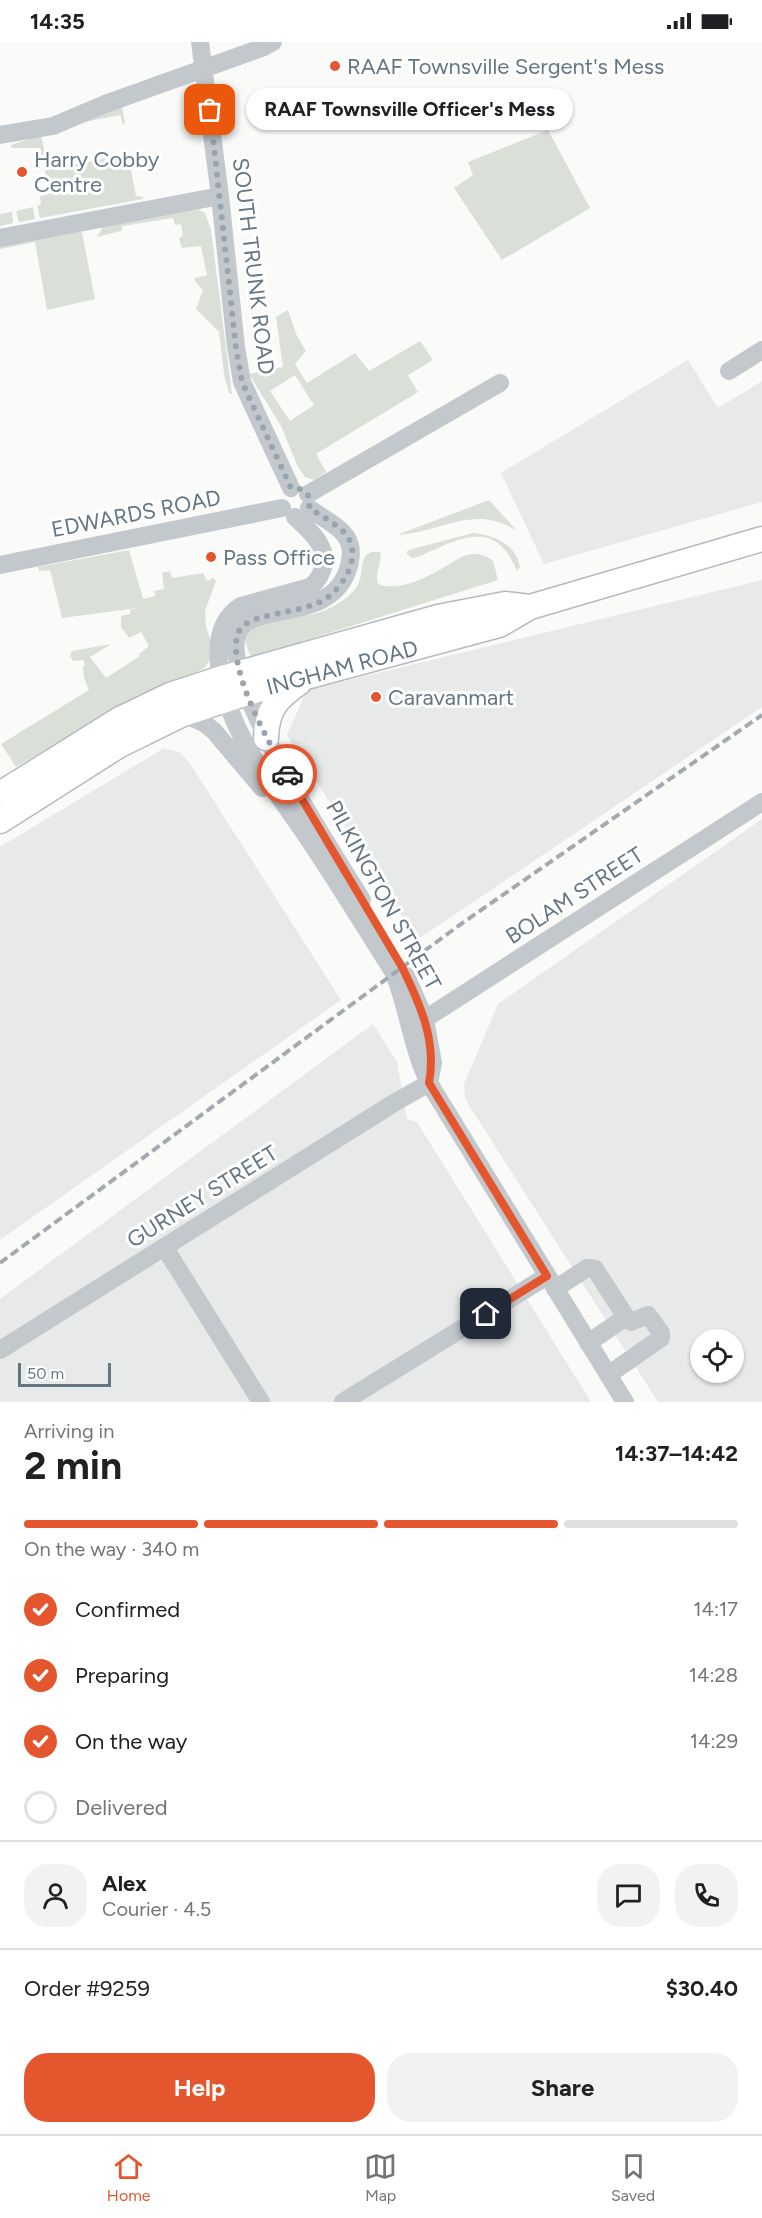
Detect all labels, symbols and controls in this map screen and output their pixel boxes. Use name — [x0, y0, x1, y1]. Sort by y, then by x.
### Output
text: 14:35 — [30, 8, 85, 35]
place label: RAAF Townsville Sergent's Mess — [347, 53, 664, 80]
marker: RAAF Townsville Sergent's Mess — [328, 59, 342, 73]
pin — [184, 84, 235, 135]
callout: RAAF Townsville Officer's Mess — [246, 89, 573, 131]
icon: bag — [193, 93, 226, 126]
text: RAAF Townsville Officer's Mess — [264, 97, 555, 121]
place label: Harry Cobby Centre — [34, 146, 160, 198]
street label: SOUTH TRUNK ROAD — [227, 156, 280, 376]
marker: Harry Cobby Centre — [15, 165, 29, 179]
street label: EDWARDS ROAD — [49, 484, 223, 543]
place label: Pass Office — [223, 544, 335, 571]
marker: Pass Office — [204, 550, 218, 564]
street label: INGHAM ROAD — [263, 634, 421, 701]
place label: Caravanmart — [388, 684, 514, 711]
marker: Caravanmart — [369, 690, 383, 704]
courier — [257, 744, 317, 804]
icon: car — [271, 758, 304, 791]
street label: PILKINGTON STREET — [320, 796, 447, 995]
street label: BOLAM STREET — [500, 841, 648, 950]
street label: GURNEY STREET — [122, 1139, 283, 1254]
pin — [460, 1288, 511, 1339]
icon: home — [469, 1297, 502, 1330]
map controls — [690, 1329, 744, 1383]
button: locate — [690, 1329, 744, 1383]
scale bar — [18, 1360, 111, 1388]
text: 50 m — [27, 1364, 64, 1383]
text: Arriving in — [24, 1419, 114, 1443]
text: 14:37–14:42 — [615, 1440, 738, 1467]
text: 2 min — [24, 1442, 122, 1489]
text: On the way · 340 m — [24, 1537, 199, 1561]
icon: check — [24, 1593, 57, 1626]
text: Confirmed — [75, 1596, 180, 1623]
text: 14:17 — [693, 1597, 738, 1621]
icon: check — [24, 1659, 57, 1692]
text: Preparing — [75, 1662, 169, 1689]
text: 14:28 — [689, 1663, 738, 1687]
icon: check — [24, 1725, 57, 1758]
text: On the way — [75, 1728, 187, 1755]
text: 14:29 — [690, 1729, 738, 1753]
text: Delivered — [75, 1794, 168, 1821]
button: person — [24, 1864, 87, 1927]
button: chat — [597, 1864, 660, 1927]
button: phone — [675, 1864, 738, 1927]
text: Alex — [102, 1870, 147, 1897]
text: Courier · 4.5 — [102, 1897, 211, 1921]
text: Order #9259 — [24, 1975, 150, 2002]
text: $30.40 — [666, 1975, 738, 2002]
button: Help — [24, 2053, 375, 2122]
button: Share — [387, 2053, 738, 2122]
tab: Home — [107, 2150, 151, 2205]
tab: Map — [364, 2150, 397, 2205]
tab: Saved — [611, 2150, 655, 2205]

